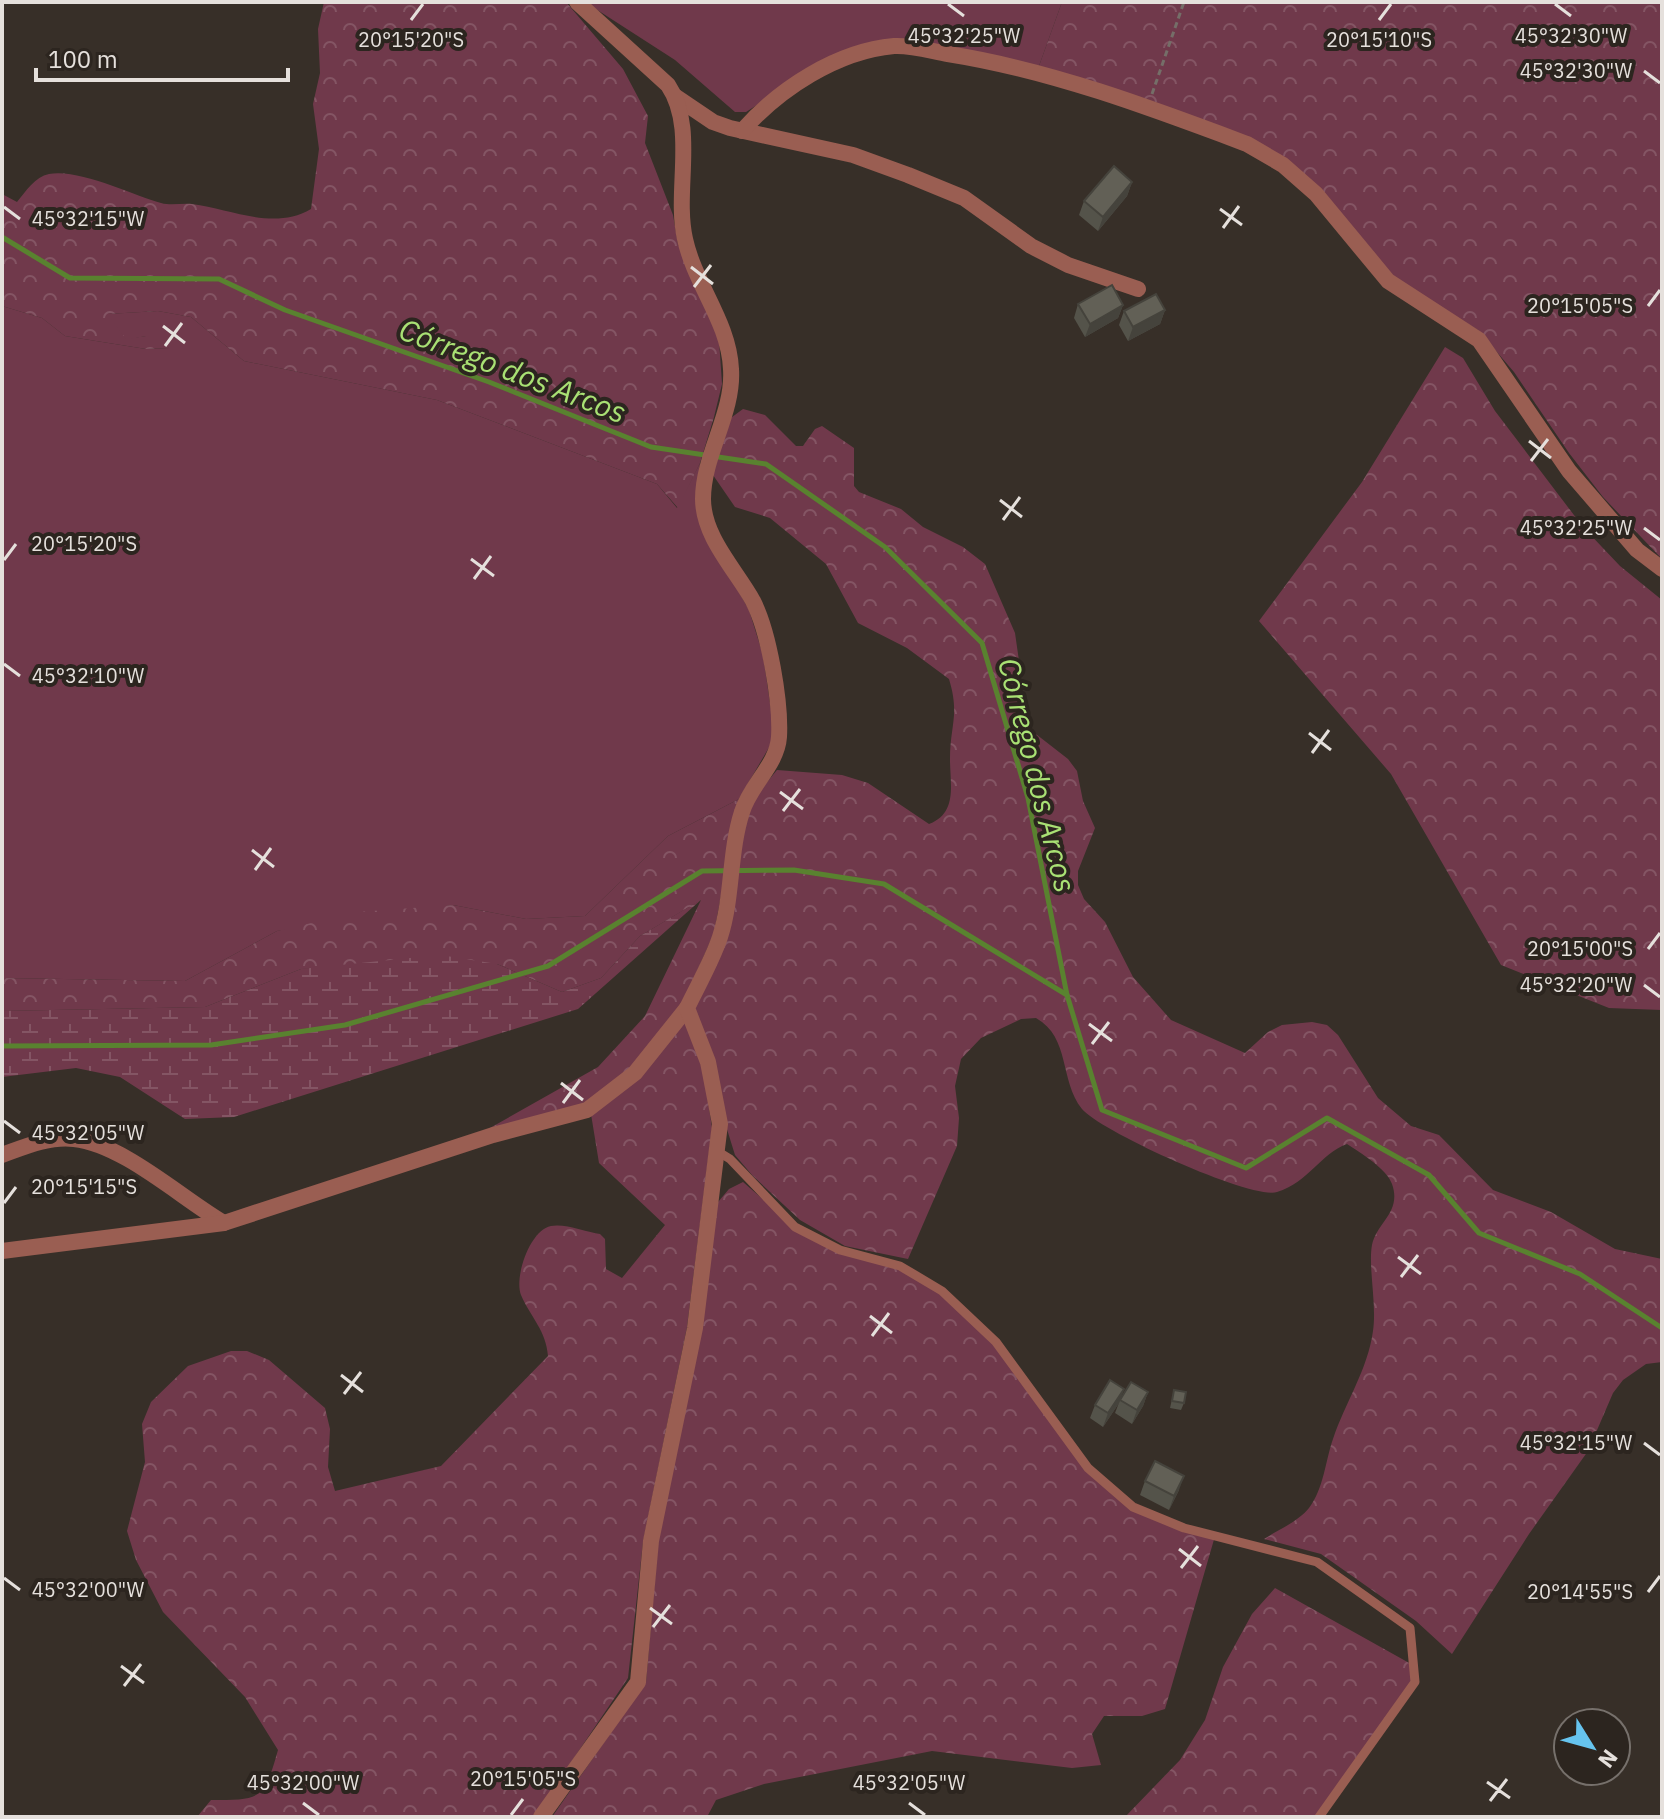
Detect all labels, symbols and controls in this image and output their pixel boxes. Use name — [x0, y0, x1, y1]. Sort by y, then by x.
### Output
text: 45°32'25"W — [908, 22, 1021, 49]
text: 45°32'30"W — [1515, 22, 1628, 49]
text: 20°15'20"S — [358, 26, 464, 53]
text: 20°15'10"S — [1326, 26, 1432, 53]
scale bar — [36, 32, 288, 82]
text: 100 m — [48, 43, 118, 75]
text: 45°32'30"W — [1520, 57, 1633, 84]
text: 45°32'15"W — [32, 205, 145, 232]
text: 20°15'05"S — [1527, 292, 1633, 319]
water label: Córrego dos Arcos — [394, 309, 632, 431]
text: 45°32'25"W — [1520, 514, 1633, 541]
text: 20°15'20"S — [31, 530, 137, 557]
water label: Córrego dos Arcos — [990, 654, 1086, 896]
text: 45°32'10"W — [32, 662, 145, 689]
text: 20°15'00"S — [1527, 935, 1633, 962]
text: 45°32'20"W — [1520, 971, 1633, 998]
text: 45°32'05"W — [32, 1119, 145, 1146]
text: 20°15'15"S — [31, 1173, 137, 1200]
text: 45°32'15"W — [1520, 1429, 1633, 1456]
text: 45°32'00"W — [32, 1576, 145, 1603]
text: 20°14'55"S — [1527, 1578, 1633, 1605]
north arrow — [1552, 1707, 1632, 1787]
text: N — [1592, 1744, 1625, 1774]
text: 20°15'05"S — [470, 1765, 576, 1792]
text: 45°32'00"W — [247, 1769, 360, 1796]
text: 45°32'05"W — [853, 1769, 966, 1796]

